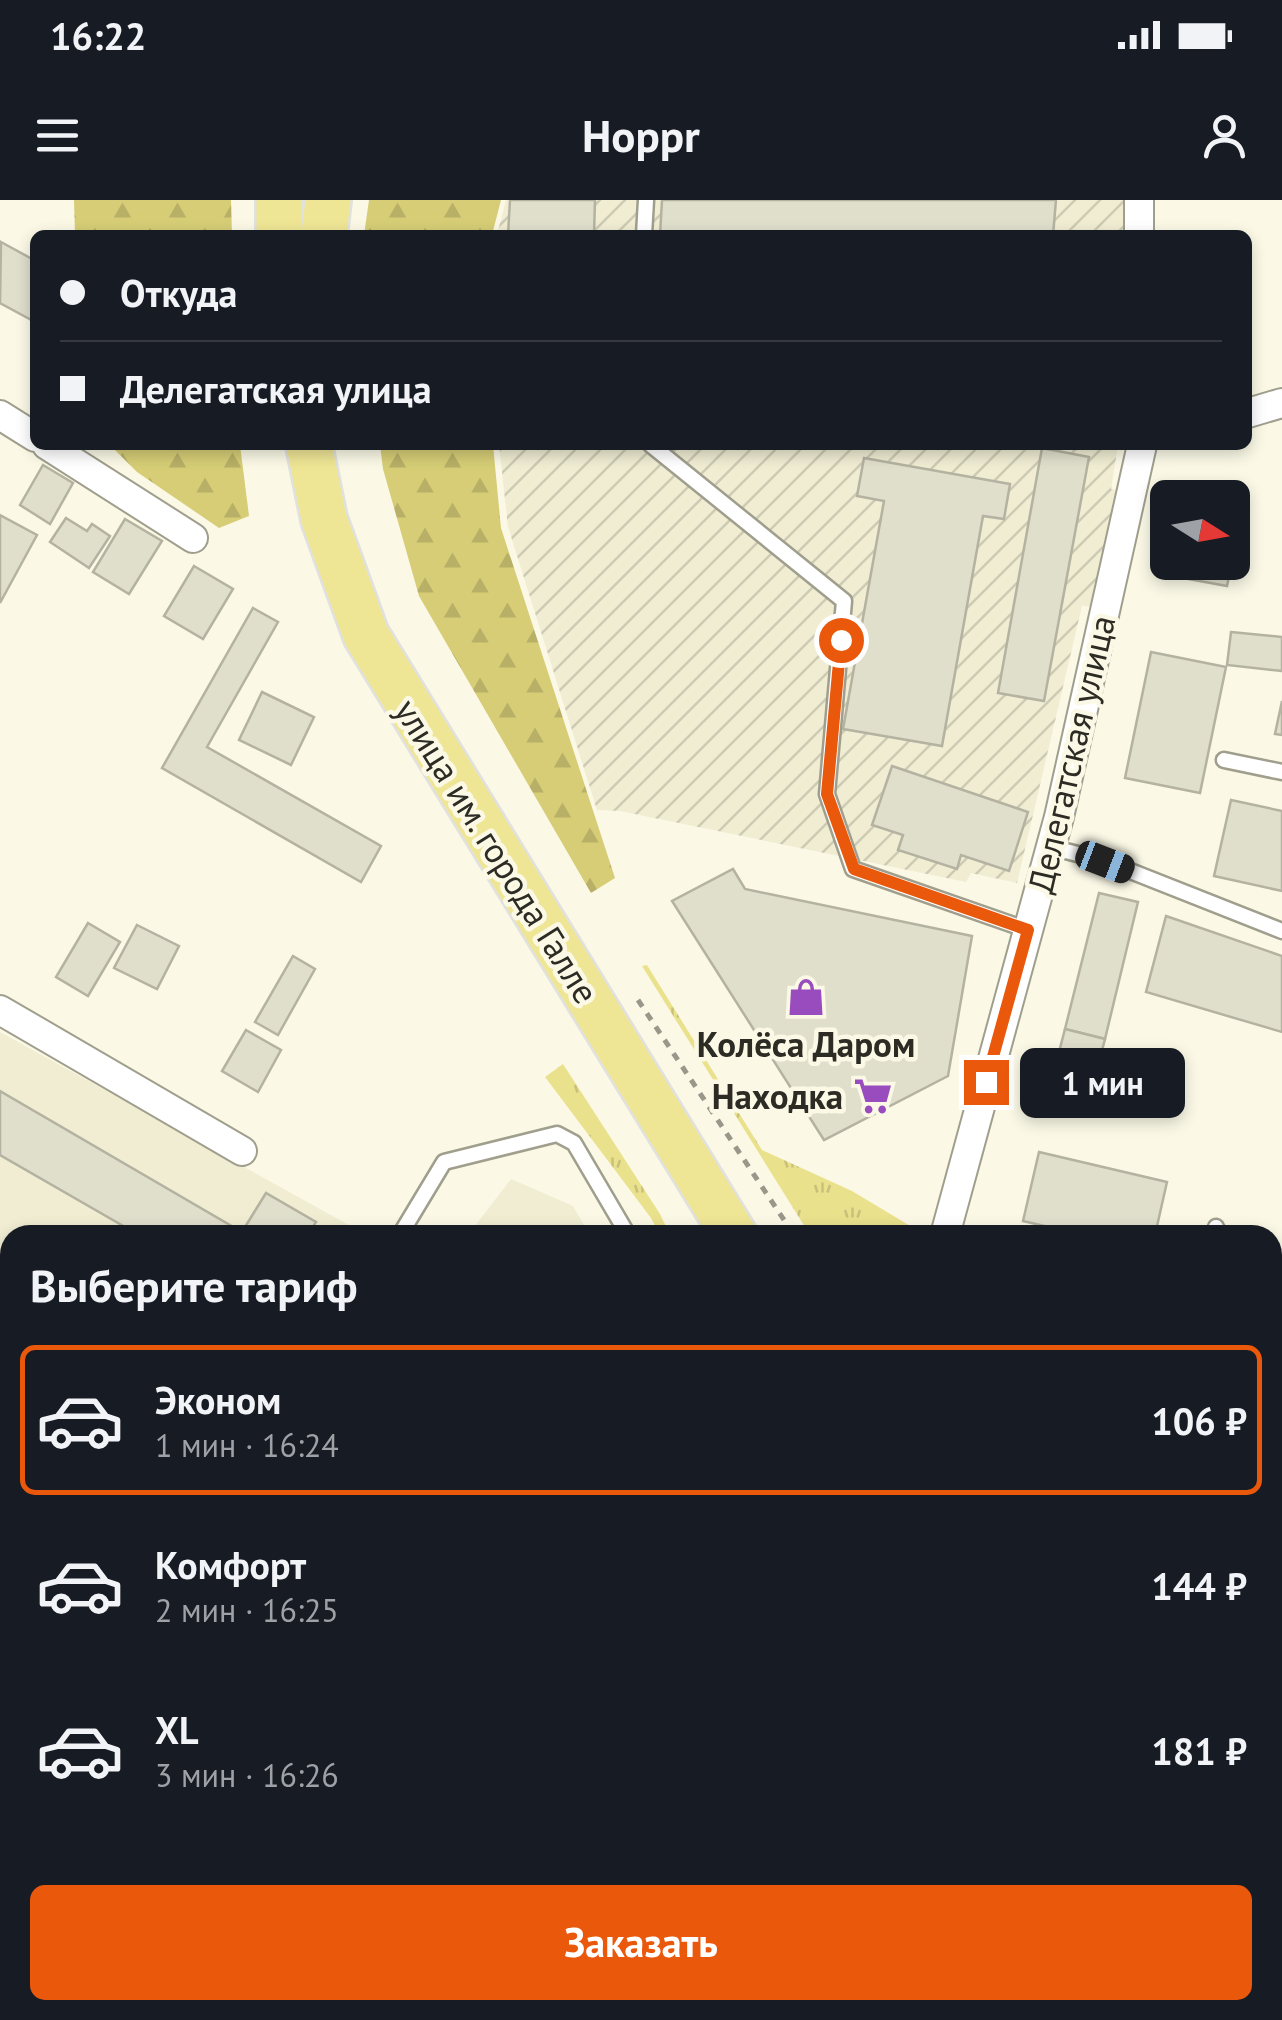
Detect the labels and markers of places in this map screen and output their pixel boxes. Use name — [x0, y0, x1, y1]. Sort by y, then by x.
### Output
shop icon: Колёса Даром — [785, 976, 827, 1018]
place label: Колёса Даром — [697, 1021, 915, 1067]
place label: Находка — [712, 1073, 843, 1119]
supermarket icon: Находка — [852, 1075, 894, 1117]

